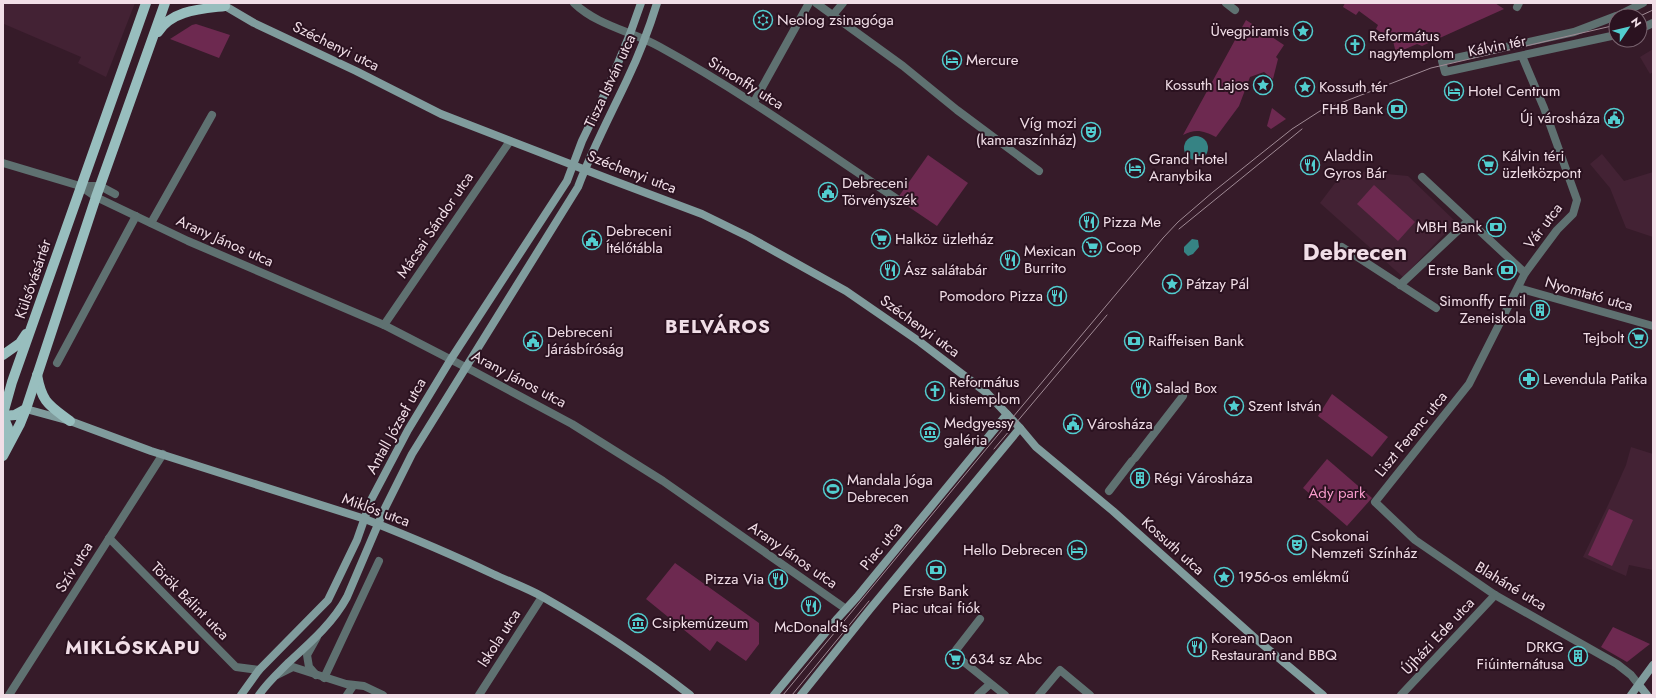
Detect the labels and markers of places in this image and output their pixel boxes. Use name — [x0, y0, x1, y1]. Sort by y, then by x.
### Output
synagogue icon: Neolog zsinagóga — [752, 9, 774, 31]
place label: Neolog zsinagóga — [777, 9, 894, 31]
place label: Üvegpiramis — [1211, 20, 1289, 42]
place icon: Üvegpiramis — [1292, 20, 1314, 42]
place label: Református nagytemplom — [1369, 25, 1454, 64]
church icon: Református nagytemplom — [1344, 34, 1366, 56]
hotel icon: Mercure — [941, 49, 963, 71]
place label: Mercure — [966, 49, 1019, 71]
place label: Kossuth Lajos — [1165, 74, 1249, 96]
place icon: Kossuth Lajos — [1252, 74, 1274, 96]
place icon: Kossuth tér — [1294, 76, 1316, 98]
place label: Kossuth tér — [1319, 76, 1388, 98]
hotel icon: Hotel Centrum — [1443, 80, 1465, 102]
place label: Hotel Centrum — [1468, 80, 1560, 102]
place label: FHB Bank — [1322, 98, 1383, 120]
bank icon: FHB Bank — [1386, 98, 1408, 120]
place label: Új városháza — [1520, 107, 1600, 129]
public building icon: Új városháza — [1603, 107, 1625, 129]
place label: Víg mozi (kamaraszínház) — [976, 112, 1077, 151]
theatre icon: Víg mozi (kamaraszínház) — [1080, 121, 1102, 143]
place label: Aladdin Gyros Bár — [1324, 145, 1388, 184]
place label: Kálvin téri üzletközpont — [1502, 145, 1581, 184]
place label: Grand Hotel Aranybika — [1149, 148, 1228, 187]
restaurant icon: Aladdin Gyros Bár — [1299, 154, 1321, 176]
supermarket icon: Kálvin téri üzletközpont — [1477, 154, 1499, 176]
hotel icon: Grand Hotel Aranybika — [1124, 157, 1146, 179]
place label: Debreceni Törvényszék — [842, 172, 917, 211]
public building icon: Debreceni Törvényszék — [817, 181, 839, 203]
restaurant icon: Pizza Me — [1078, 211, 1100, 233]
place label: Pizza Me — [1103, 211, 1161, 233]
place label: MBH Bank — [1416, 216, 1482, 238]
bank icon: MBH Bank — [1485, 216, 1507, 238]
place label: Debreceni Ítélőtábla — [606, 220, 672, 259]
supermarket icon: Halköz üzletház — [870, 228, 892, 250]
place label: Halköz üzletház — [895, 228, 994, 250]
public building icon: Debreceni Ítélőtábla — [581, 229, 603, 251]
supermarket icon: Coop — [1081, 236, 1103, 258]
place label: Coop — [1106, 236, 1142, 258]
place label: Mexican Burrito — [1024, 240, 1076, 279]
restaurant icon: Mexican Burrito — [999, 249, 1021, 271]
restaurant icon: Ász salátabár — [879, 259, 901, 281]
place label: Ász salátabár — [904, 259, 988, 281]
place label: Erste Bank — [1428, 259, 1493, 281]
bank icon: Erste Bank — [1496, 259, 1518, 281]
place icon: Pátzay Pál — [1161, 273, 1183, 295]
place label: Pátzay Pál — [1186, 273, 1249, 295]
place label: Pomodoro Pizza — [939, 285, 1043, 307]
restaurant icon: Pomodoro Pizza — [1046, 285, 1068, 307]
place label: Simonffy Emil Zeneiskola — [1439, 290, 1526, 329]
building icon: Simonffy Emil Zeneiskola — [1529, 299, 1551, 321]
place label: Debreceni Járásbíróság — [545, 321, 624, 360]
place label: Tejbolt — [1583, 327, 1624, 349]
supermarket icon: Tejbolt — [1627, 327, 1649, 349]
public building icon: Debreceni Járásbíróság — [522, 330, 544, 352]
bank icon: Raiffeisen Bank — [1123, 330, 1145, 352]
place label: Raiffeisen Bank — [1148, 330, 1244, 352]
pharmacy icon: Levendula Patika — [1518, 368, 1540, 390]
place label: Levendula Patika — [1543, 368, 1647, 390]
place label: Református kistemplom — [949, 371, 1020, 410]
restaurant icon: Salad Box — [1130, 377, 1152, 399]
place label: Salad Box — [1155, 377, 1217, 399]
church icon: Református kistemplom — [924, 380, 946, 402]
place icon: Szent István — [1223, 395, 1245, 417]
place label: Szent István — [1248, 395, 1322, 417]
place label: Medgyessy galéria — [944, 412, 1014, 451]
public building icon: Városháza — [1062, 413, 1084, 435]
place label: Városháza — [1087, 413, 1153, 435]
museum icon: Medgyessy galéria — [919, 421, 941, 443]
building icon: Régi Városháza — [1129, 467, 1151, 489]
place label: Régi Városháza — [1154, 467, 1253, 489]
place label: Mandala Jóga Debrecen — [847, 469, 933, 508]
sports icon: Mandala Jóga Debrecen — [822, 478, 844, 500]
place label: Csokonai Nemzeti Színház — [1311, 525, 1417, 564]
theatre icon: Csokonai Nemzeti Színház — [1286, 534, 1308, 556]
place label: Hello Debrecen — [963, 539, 1063, 561]
hotel icon: Hello Debrecen — [1066, 539, 1088, 561]
bank icon: Erste Bank Piac utcai fiók — [925, 559, 947, 581]
place icon: 1956-os emlékmű — [1213, 566, 1235, 588]
place label: 1956-os emlékmű — [1238, 566, 1349, 588]
place label: Pizza Via — [705, 568, 764, 590]
restaurant icon: Pizza Via — [767, 568, 789, 590]
place label: Erste Bank Piac utcai fiók — [892, 580, 981, 619]
restaurant icon: McDonald's — [800, 595, 822, 617]
museum icon: Csipkemúzeum — [627, 612, 649, 634]
place label: Csipkemúzeum — [652, 612, 748, 634]
place label: McDonald's — [774, 616, 848, 638]
place label: Korean Daon Restaurant and BBQ — [1211, 627, 1337, 666]
restaurant icon: Korean Daon Restaurant and BBQ — [1186, 636, 1208, 658]
place label: DRKG Fiúinternátusa — [1477, 636, 1564, 675]
building icon: DRKG Fiúinternátusa — [1567, 645, 1589, 667]
supermarket icon: 634 sz Abc — [944, 648, 966, 670]
place label: 634 sz Abc — [969, 648, 1042, 670]

